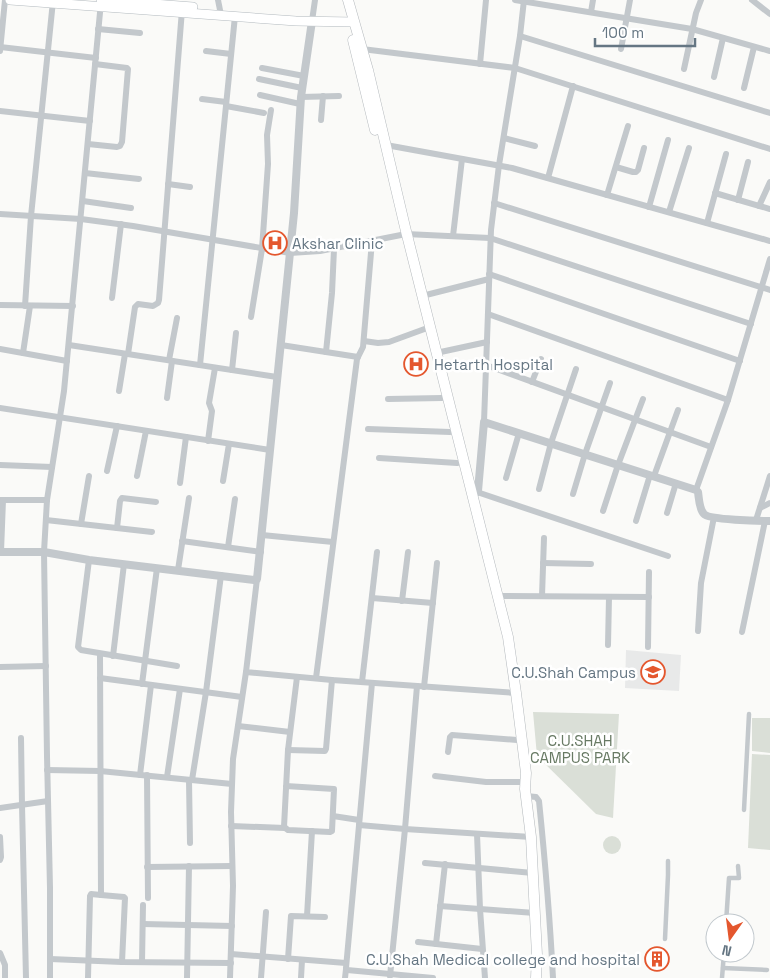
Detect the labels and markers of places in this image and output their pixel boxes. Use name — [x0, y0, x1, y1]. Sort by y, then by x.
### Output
hospital icon: Akshar Clinic — [262, 230, 288, 256]
place label: Akshar Clinic — [292, 234, 383, 253]
hospital icon: Hetarth Hospital — [403, 351, 429, 377]
place label: Hetarth Hospital — [434, 355, 553, 374]
school or university icon: C.U.Shah Campus — [640, 659, 666, 685]
place label: C.U.Shah Campus — [511, 663, 636, 682]
building icon: C.U.Shah Medical college and hospital — [644, 946, 670, 972]
place label: C.U.Shah Medical college and hospital — [366, 950, 640, 969]

